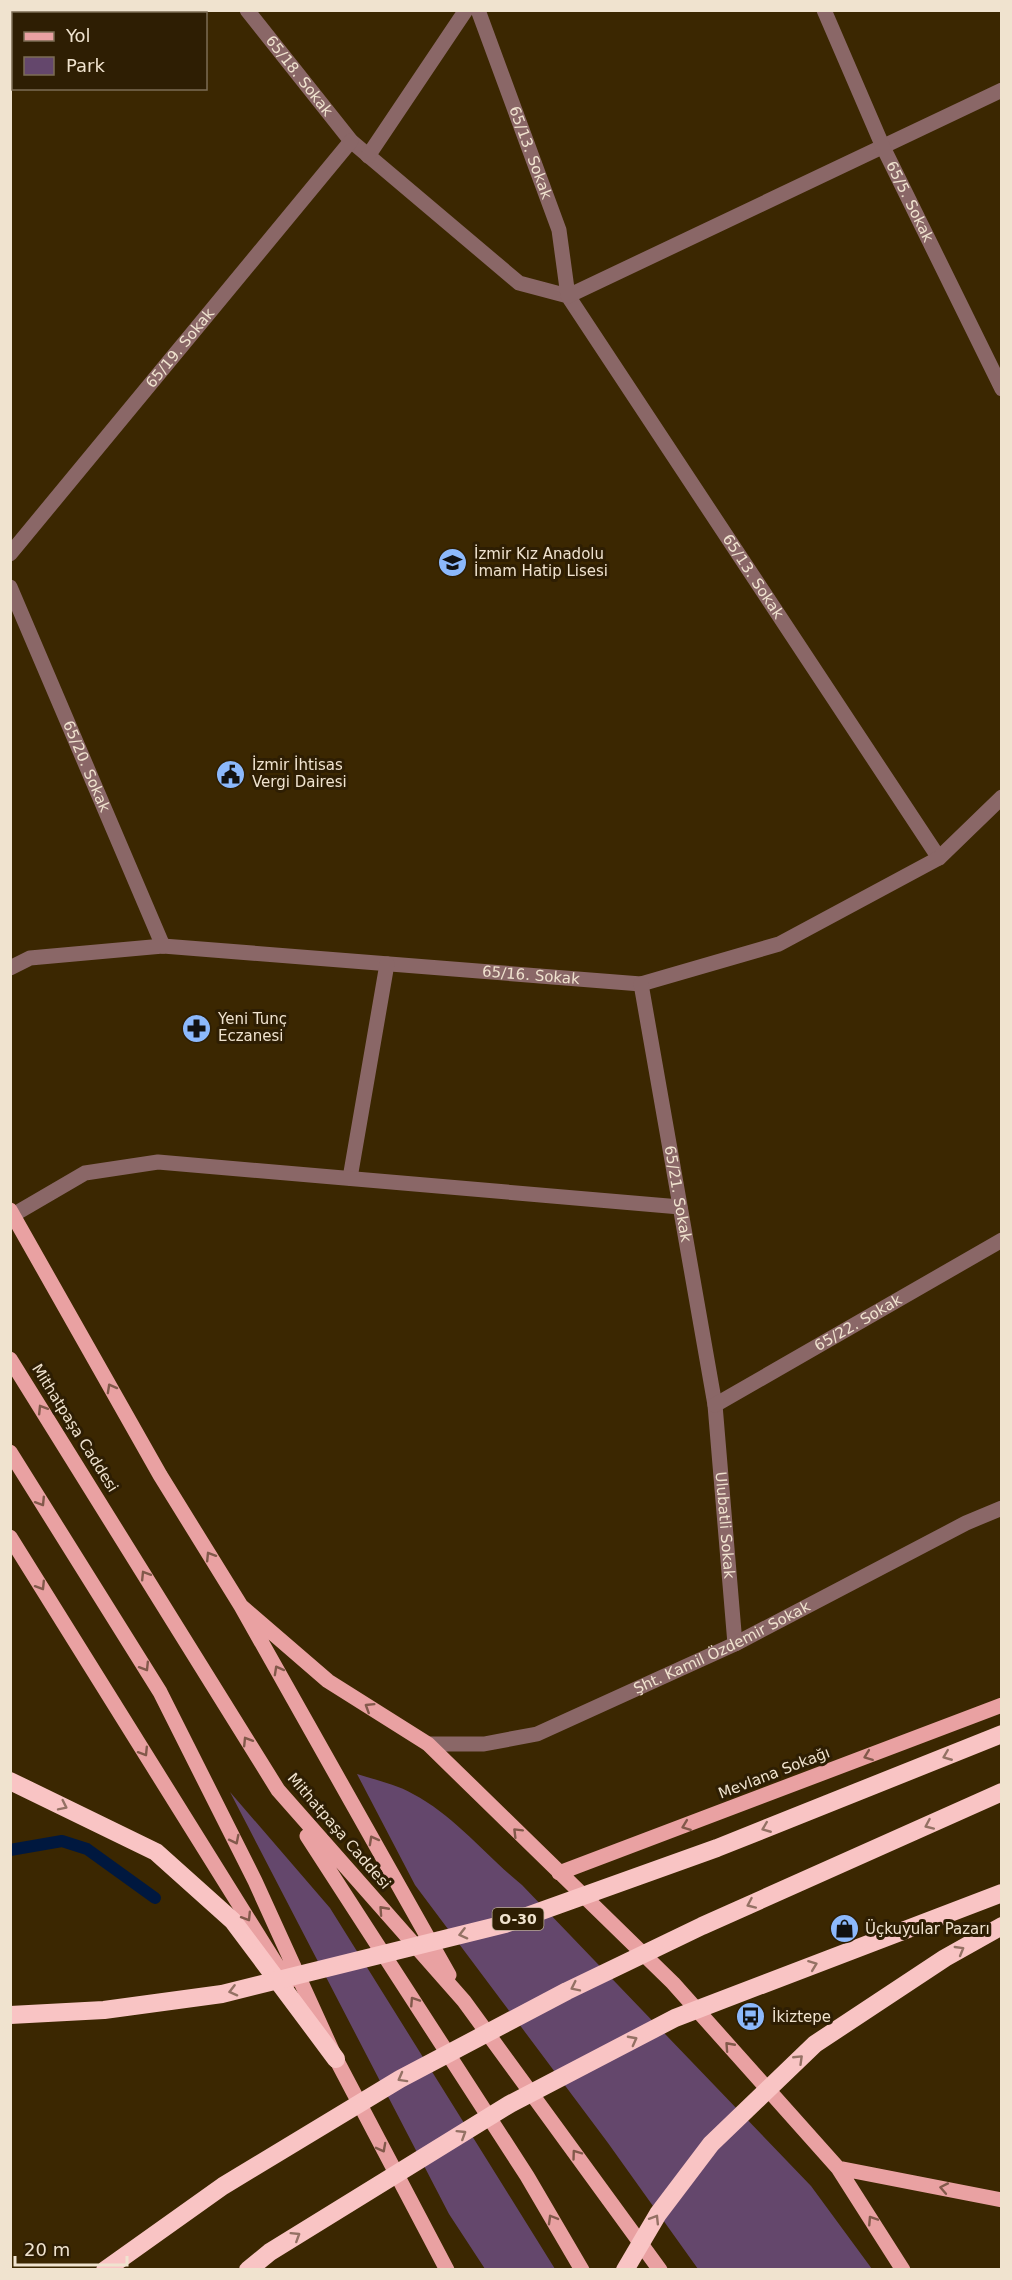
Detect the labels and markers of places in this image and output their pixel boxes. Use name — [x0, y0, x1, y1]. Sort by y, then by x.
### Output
place label: İzmir Kız Anadolu İmam Hatip Lisesi — [474, 544, 608, 580]
school or university icon: İzmir Kız Anadolu İmam Hatip Lisesi — [437, 547, 469, 579]
place label: İzmir İhtisas Vergi Dairesi — [252, 755, 347, 791]
public building icon: İzmir İhtisas Vergi Dairesi — [215, 758, 247, 790]
place label: Yeni Tunç Eczanesi — [217, 1010, 287, 1045]
pharmacy icon: Yeni Tunç Eczanesi — [181, 1012, 213, 1044]
shop icon: Üçkuyular Pazarı — [828, 1913, 860, 1945]
place label: Üçkuyular Pazarı — [865, 1919, 990, 1938]
bus stop icon: İkiztepe — [735, 2001, 767, 2033]
place label: İkiztepe — [772, 2007, 831, 2026]

